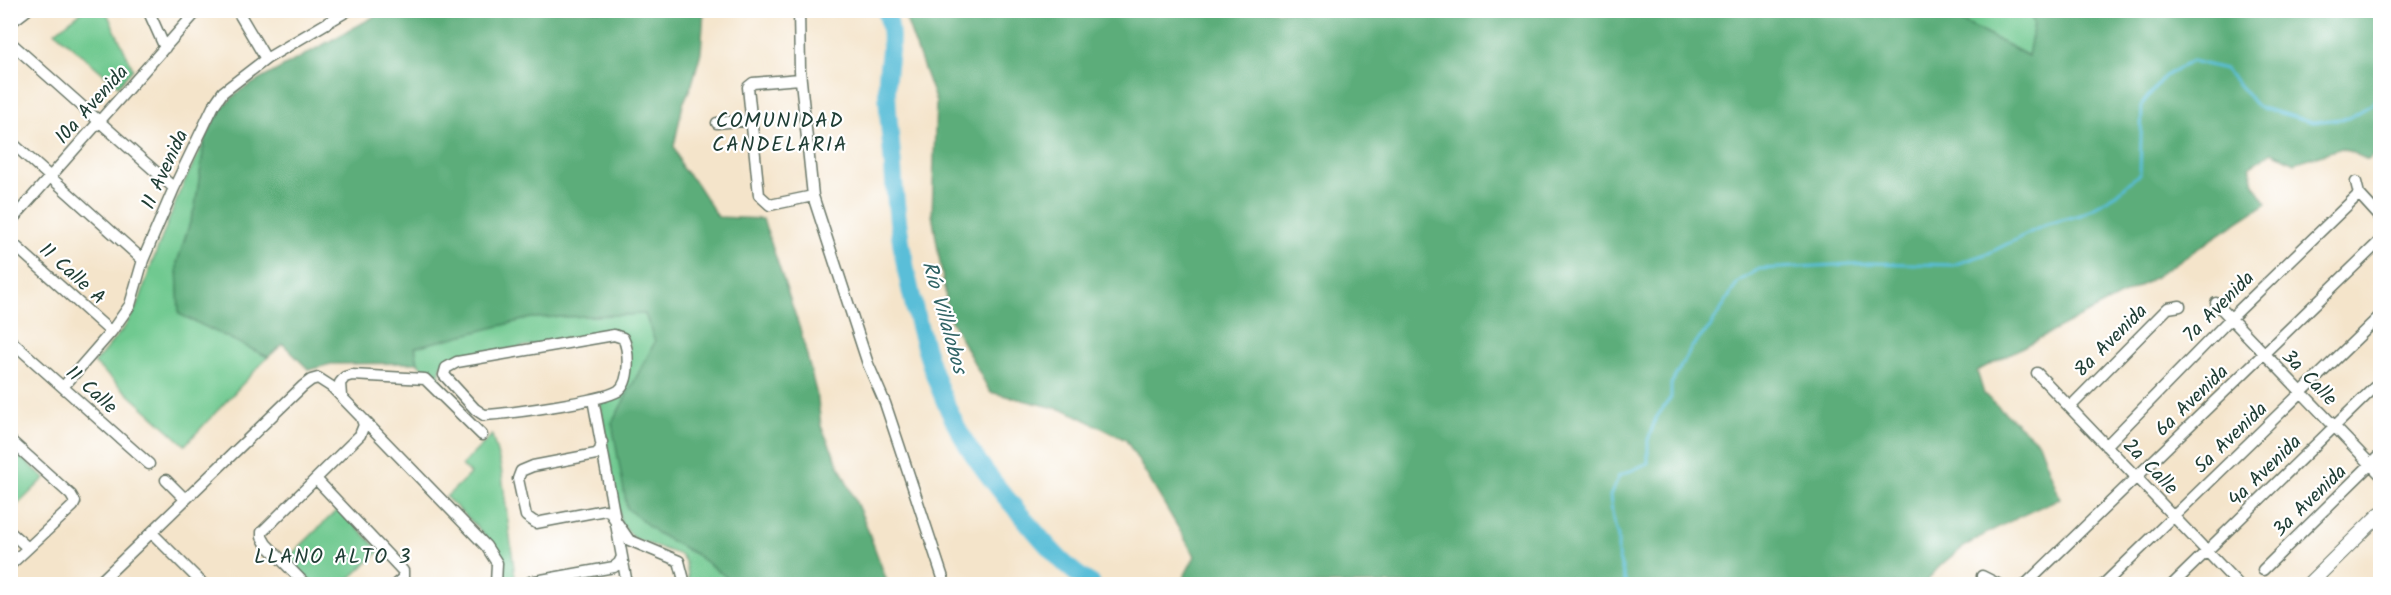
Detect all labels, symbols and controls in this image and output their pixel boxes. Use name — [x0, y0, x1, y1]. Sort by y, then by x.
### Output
street label: 10a Avenida — [48, 58, 137, 152]
district label: COMUNIDAD CANDELARIA — [712, 105, 848, 162]
street label: 11 Avenida — [133, 125, 198, 215]
street label: 11 Calle A — [31, 236, 112, 313]
water label: Río Villalobos — [912, 257, 976, 380]
street label: 7a Avenida — [2176, 264, 2263, 351]
street label: 8a Avenida — [2067, 297, 2156, 386]
street label: 3a Calle — [2273, 342, 2344, 414]
street label: 11 Calle — [57, 358, 124, 423]
street label: 6a Avenida — [2148, 358, 2237, 445]
street label: 5a Avenida — [2187, 395, 2276, 482]
street label: 4a Avenida — [2221, 428, 2310, 515]
street label: 2a Calle — [2114, 431, 2185, 503]
street label: 3a Avenida — [2266, 458, 2355, 545]
district label: LLANO ALTO 3 — [254, 541, 412, 574]

